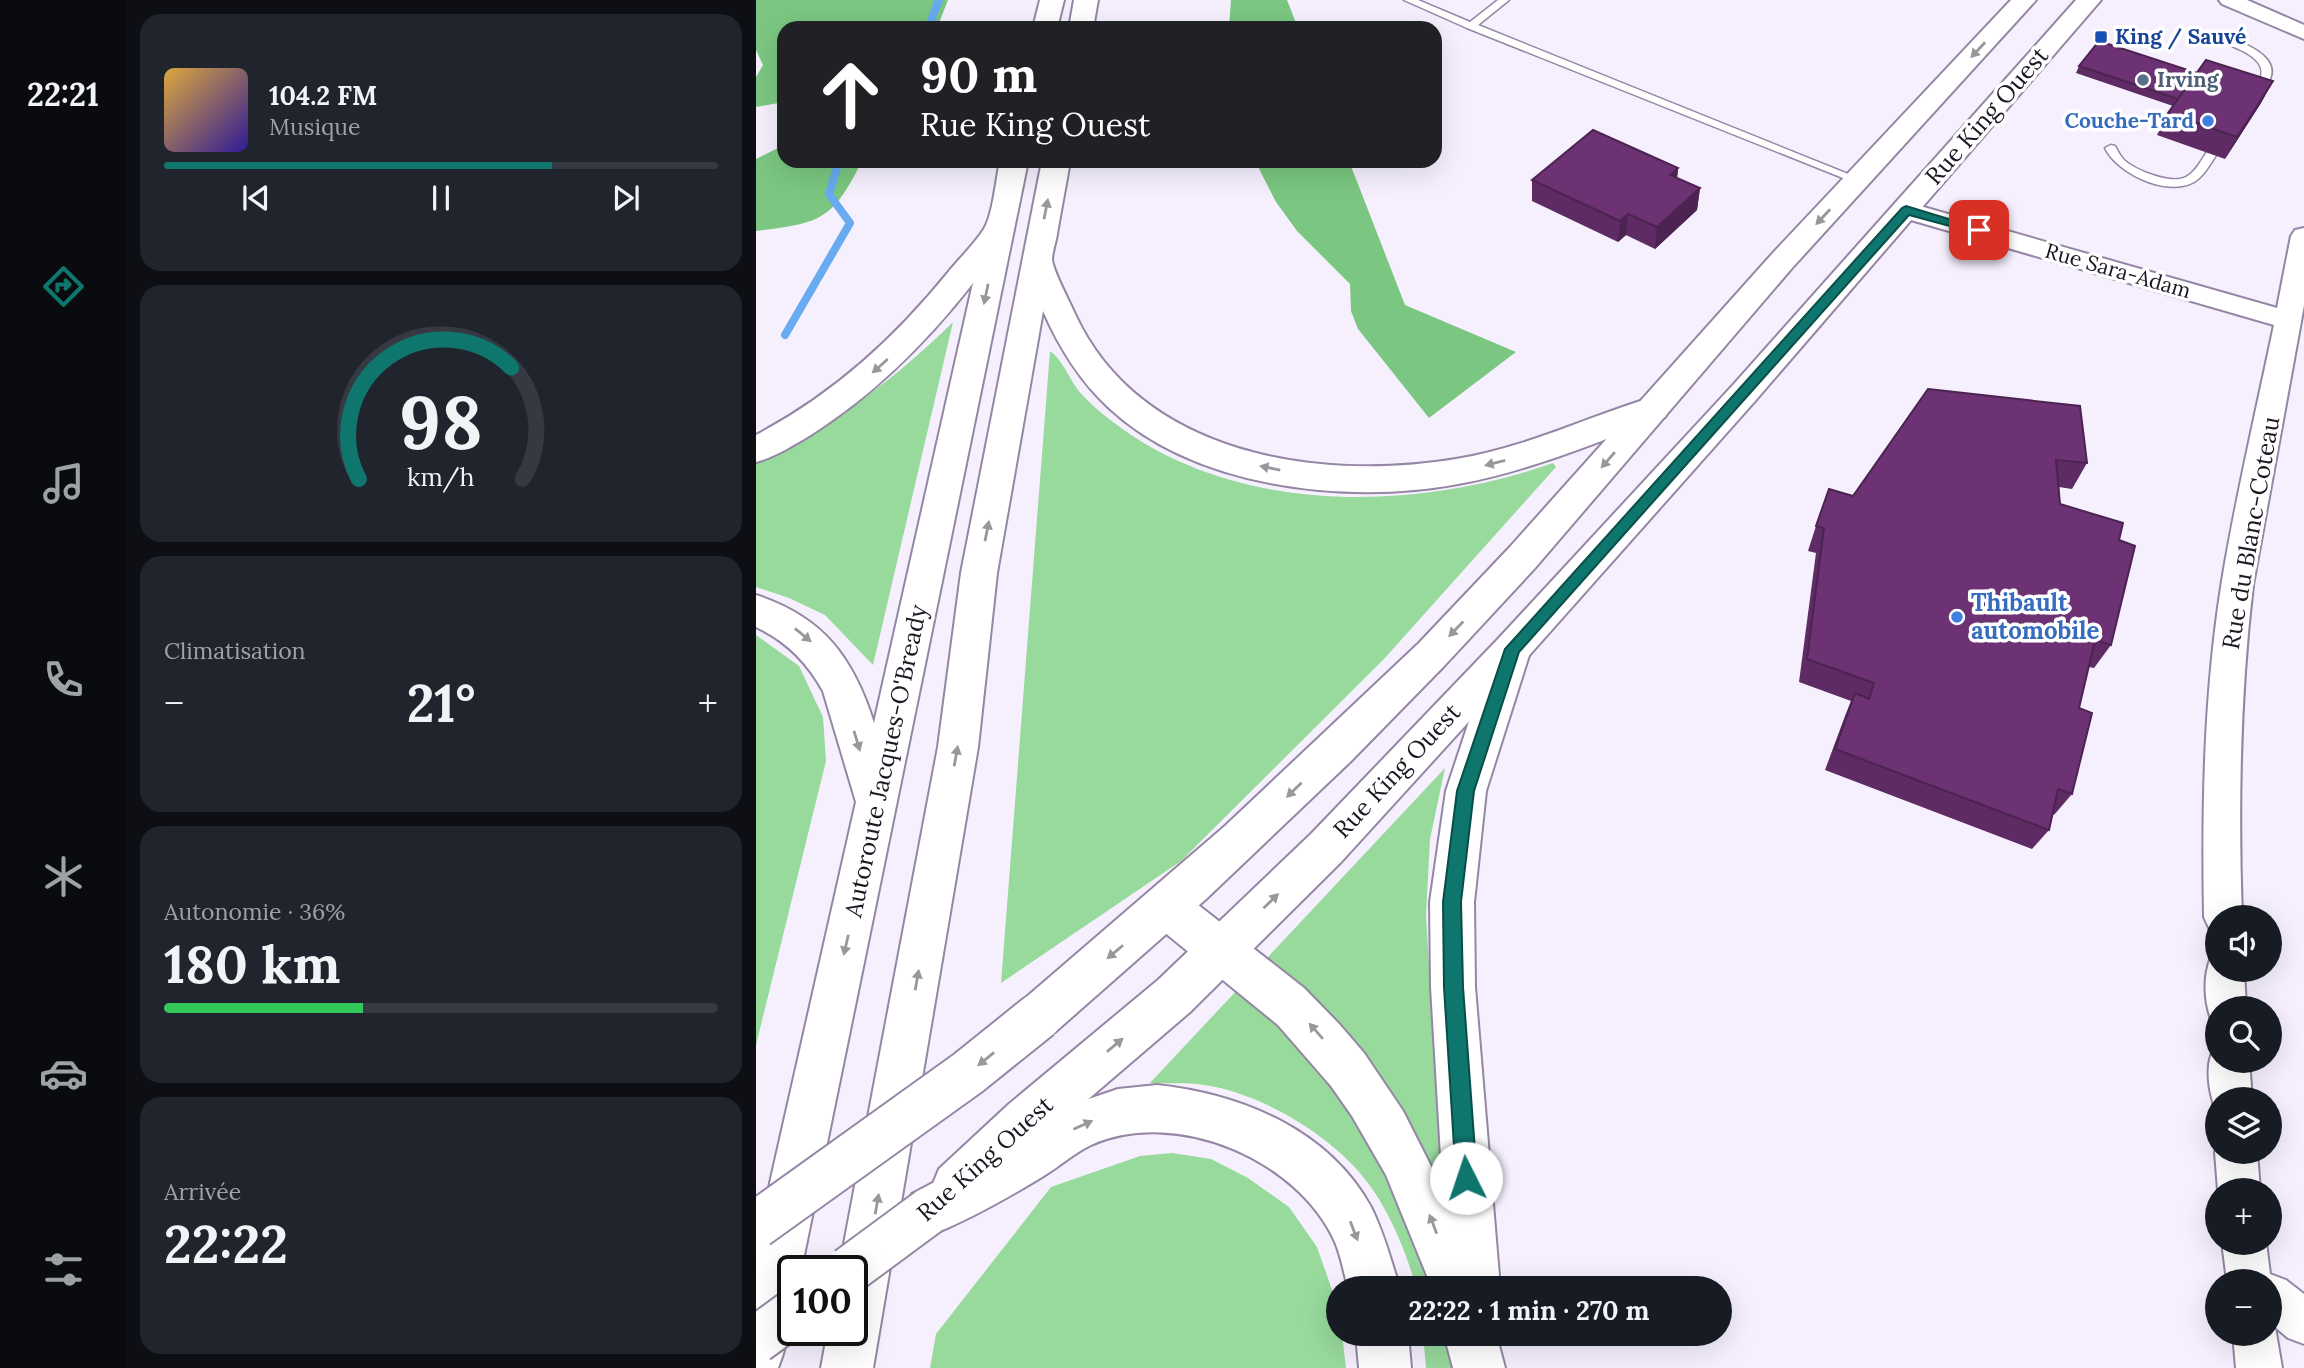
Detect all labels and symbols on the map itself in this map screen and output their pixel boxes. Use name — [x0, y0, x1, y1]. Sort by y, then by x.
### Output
place label: King / Sauvé — [2115, 23, 2246, 50]
marker: King / Sauvé — [2093, 29, 2109, 45]
street label: Rue King Ouest — [1918, 40, 2055, 191]
one-way arrow — [1970, 41, 1986, 59]
place label: Irving — [2157, 66, 2220, 93]
marker: Irving — [2135, 72, 2151, 88]
place label: Couche-Tard — [2064, 107, 2194, 134]
marker: Couche-Tard — [2200, 113, 2216, 129]
one-way arrow — [1041, 198, 1052, 220]
pin — [1949, 200, 2009, 260]
one-way arrow — [1815, 208, 1831, 226]
street label: Rue Sara-Adam — [2042, 237, 2194, 304]
one-way arrow — [980, 283, 991, 305]
one-way arrow — [872, 358, 889, 373]
street label: Rue du Blanc-Coteau — [2215, 414, 2286, 652]
one-way arrow — [1601, 452, 1616, 469]
one-way arrow — [1484, 458, 1506, 469]
one-way arrow — [1259, 463, 1281, 474]
one-way arrow — [982, 520, 993, 542]
place label: Thibault automobile — [1971, 587, 2099, 646]
street label: Autoroute Jacques-O'Bready — [837, 601, 934, 921]
marker: Thibault automobile — [1949, 609, 1965, 625]
one-way arrow — [1448, 620, 1464, 637]
one-way arrow — [794, 627, 812, 642]
street label: Rue King Ouest — [1326, 696, 1467, 844]
one-way arrow — [853, 731, 863, 752]
one-way arrow — [951, 745, 962, 767]
one-way arrow — [1286, 781, 1303, 798]
one-way arrow — [1262, 894, 1279, 910]
one-way arrow — [841, 934, 852, 956]
one-way arrow — [1107, 944, 1125, 959]
one-way arrow — [911, 969, 922, 991]
one-way arrow — [1308, 1023, 1324, 1040]
one-way arrow — [1106, 1038, 1124, 1053]
one-way arrow — [977, 1051, 995, 1066]
street label: Rue King Ouest — [910, 1089, 1060, 1228]
one-way arrow — [1073, 1119, 1093, 1131]
position arrow — [1429, 1141, 1503, 1215]
one-way arrow — [871, 1193, 882, 1215]
one-way arrow — [1427, 1214, 1438, 1235]
one-way arrow — [1349, 1221, 1360, 1242]
speed limit sign: 100 — [777, 1255, 868, 1346]

